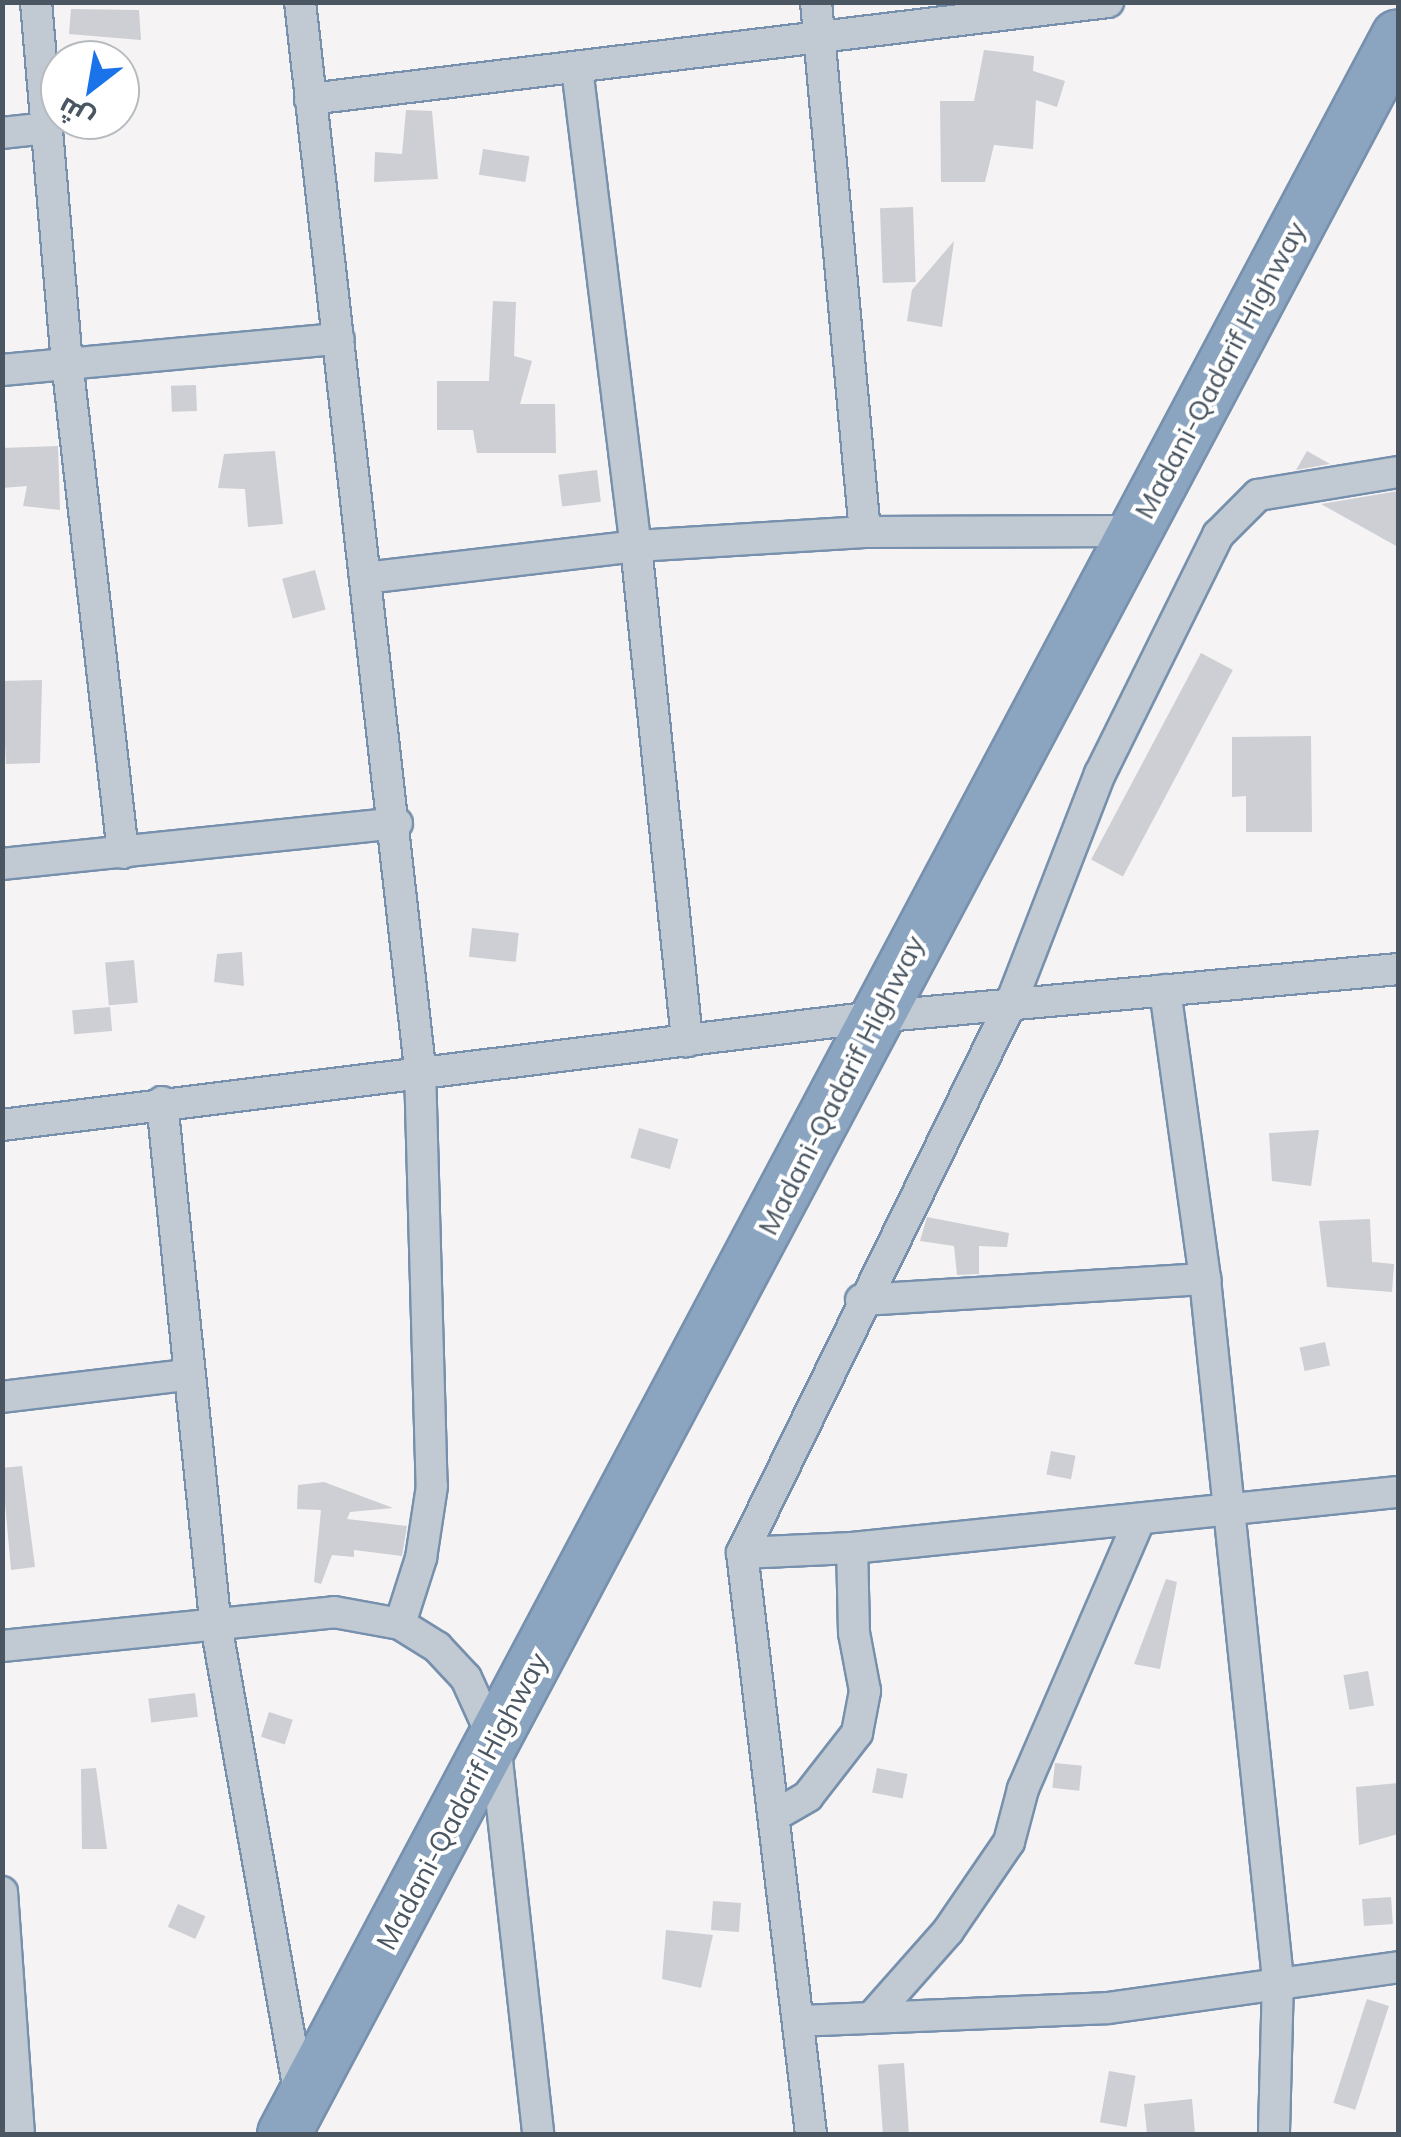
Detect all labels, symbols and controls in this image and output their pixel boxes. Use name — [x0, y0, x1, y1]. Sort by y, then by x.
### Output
north arrow — [40, 40, 140, 140]
text: ش — [51, 90, 100, 139]
street label: Madani-Qadarif Highway — [1127, 216, 1313, 524]
street label: Madani-Qadarif Highway — [751, 929, 931, 1241]
street label: Madani-Qadarif Highway — [369, 1647, 555, 1955]

